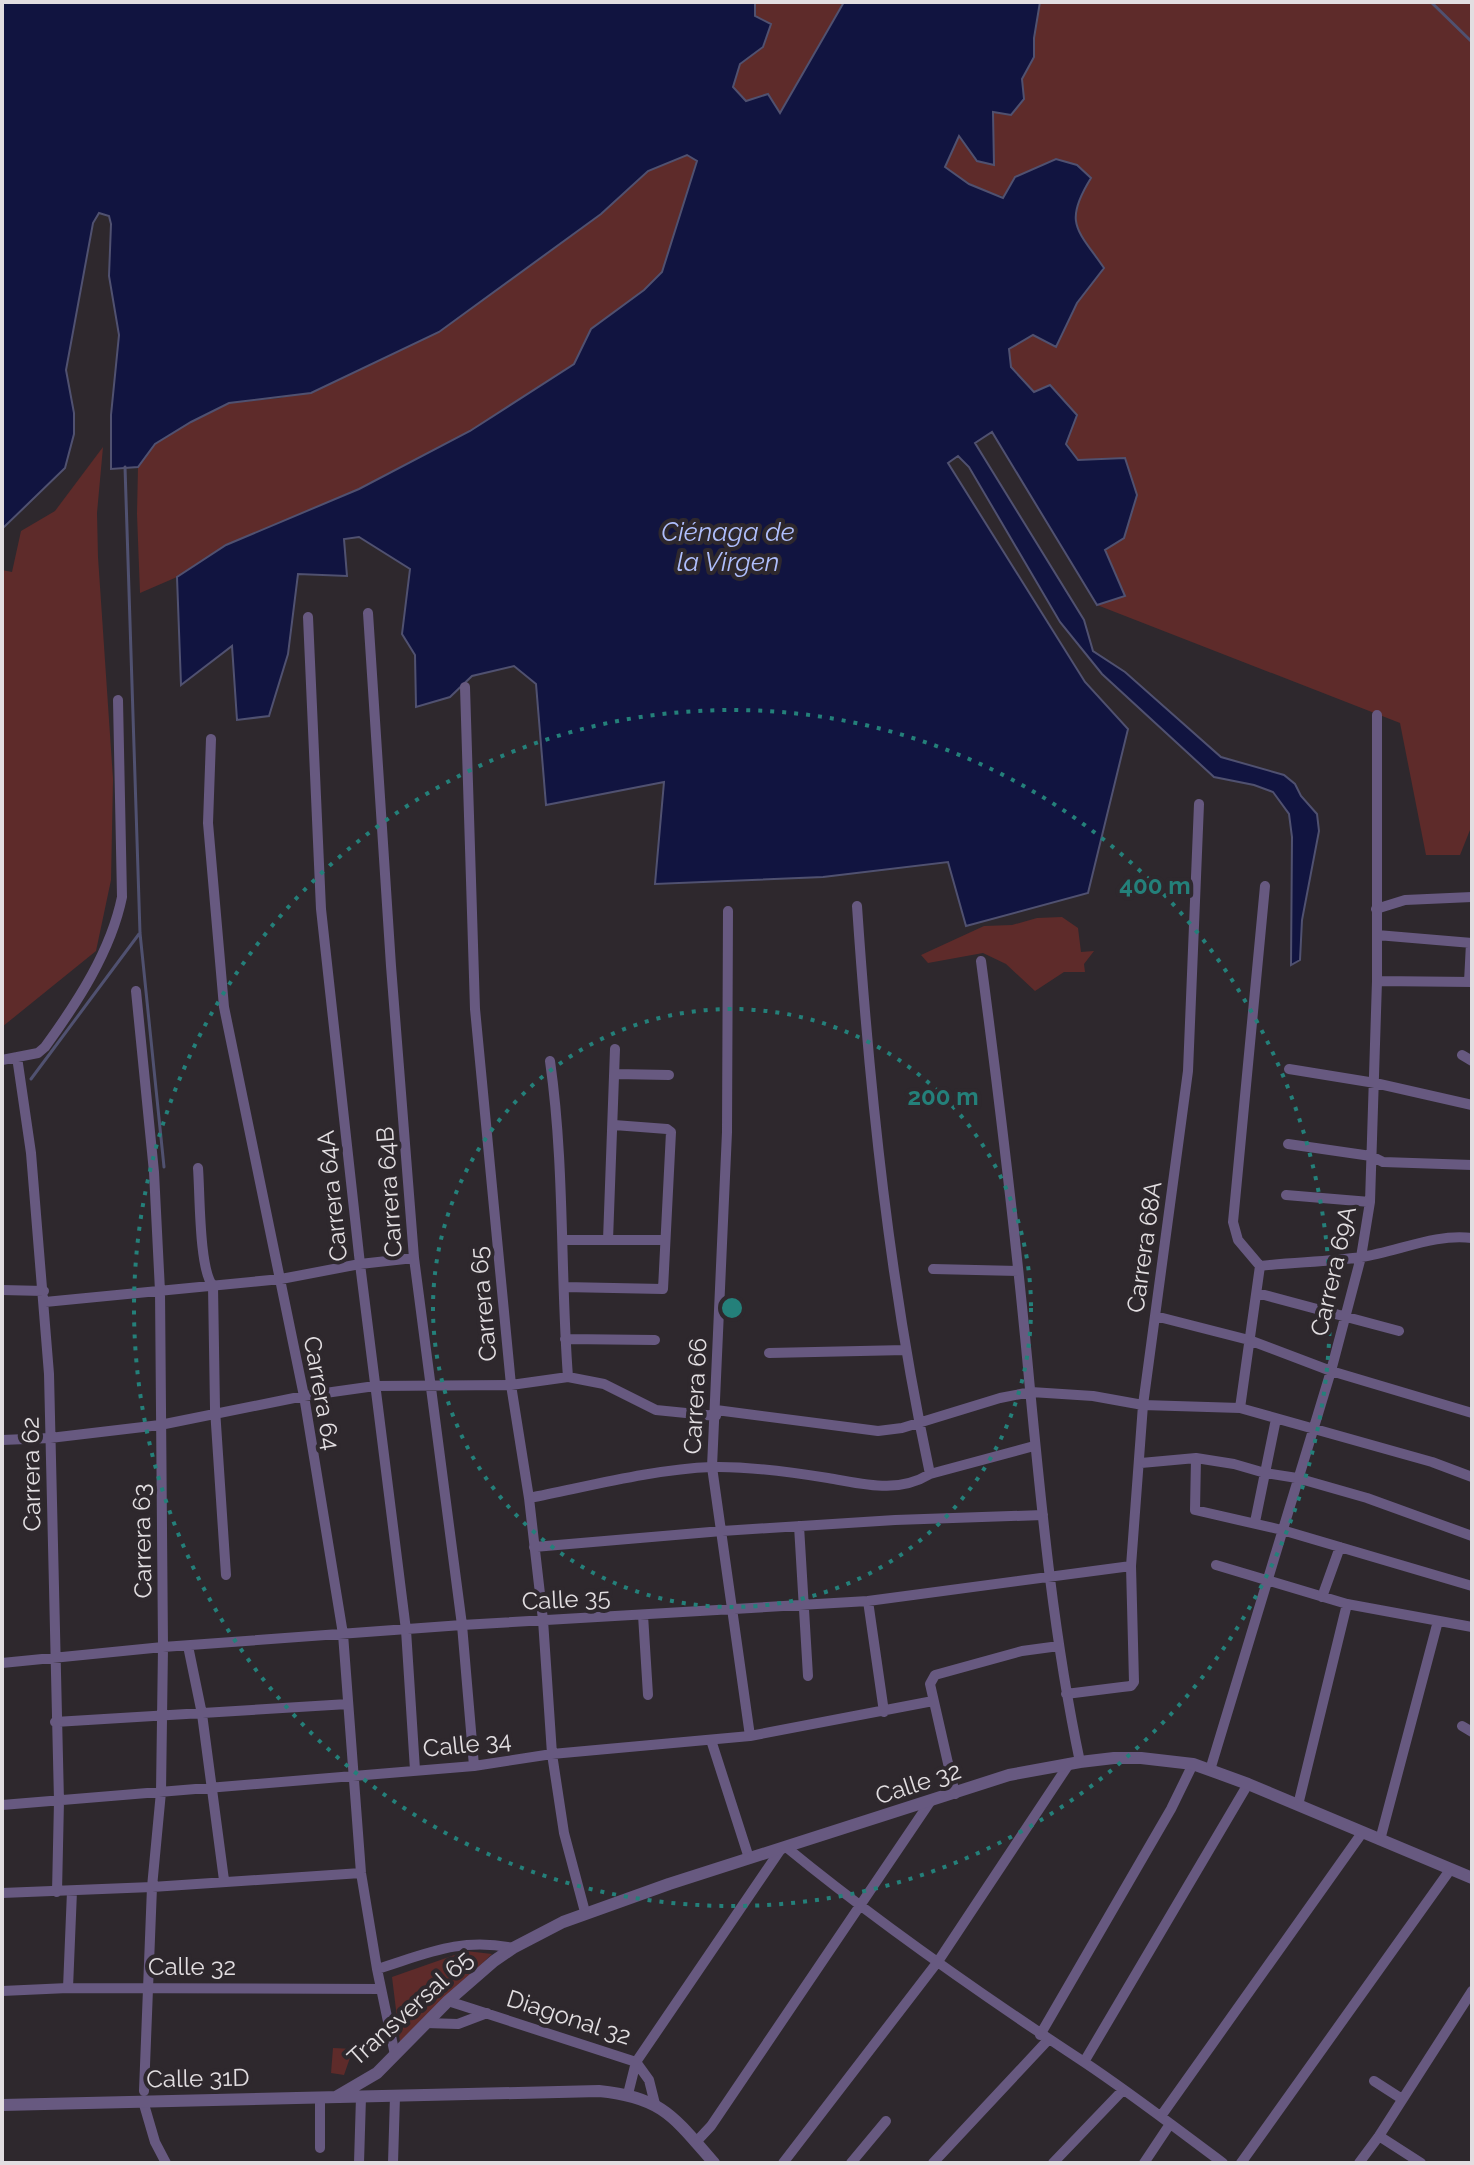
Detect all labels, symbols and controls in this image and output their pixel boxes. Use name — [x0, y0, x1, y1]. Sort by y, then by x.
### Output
water label: Ciénaga de la Virgen — [661, 517, 795, 577]
text: 400 m — [1119, 871, 1191, 900]
text: 200 m — [907, 1082, 979, 1111]
street label: Carrera 64B — [370, 1126, 408, 1258]
street label: Carrera 64A — [311, 1129, 353, 1263]
street label: Carrera 68A — [1120, 1179, 1168, 1315]
street label: Carrera 69A — [1304, 1203, 1362, 1339]
street label: Carrera 65 — [464, 1245, 502, 1363]
centre of rings — [718, 1294, 746, 1322]
street label: Carrera 64 — [298, 1334, 346, 1452]
street label: Carrera 66 — [677, 1337, 713, 1455]
street label: Carrera 62 — [16, 1416, 46, 1532]
street label: Carrera 63 — [126, 1483, 158, 1599]
street label: Calle 35 — [521, 1582, 611, 1616]
street label: Calle 34 — [421, 1725, 513, 1763]
street label: Calle 32 — [872, 1756, 964, 1810]
street label: Transversal 65 — [341, 1944, 479, 2072]
street label: Calle 32 — [148, 1952, 236, 1981]
street label: Diagonal 32 — [503, 1983, 635, 2051]
street label: Calle 31D — [146, 2063, 250, 2093]

